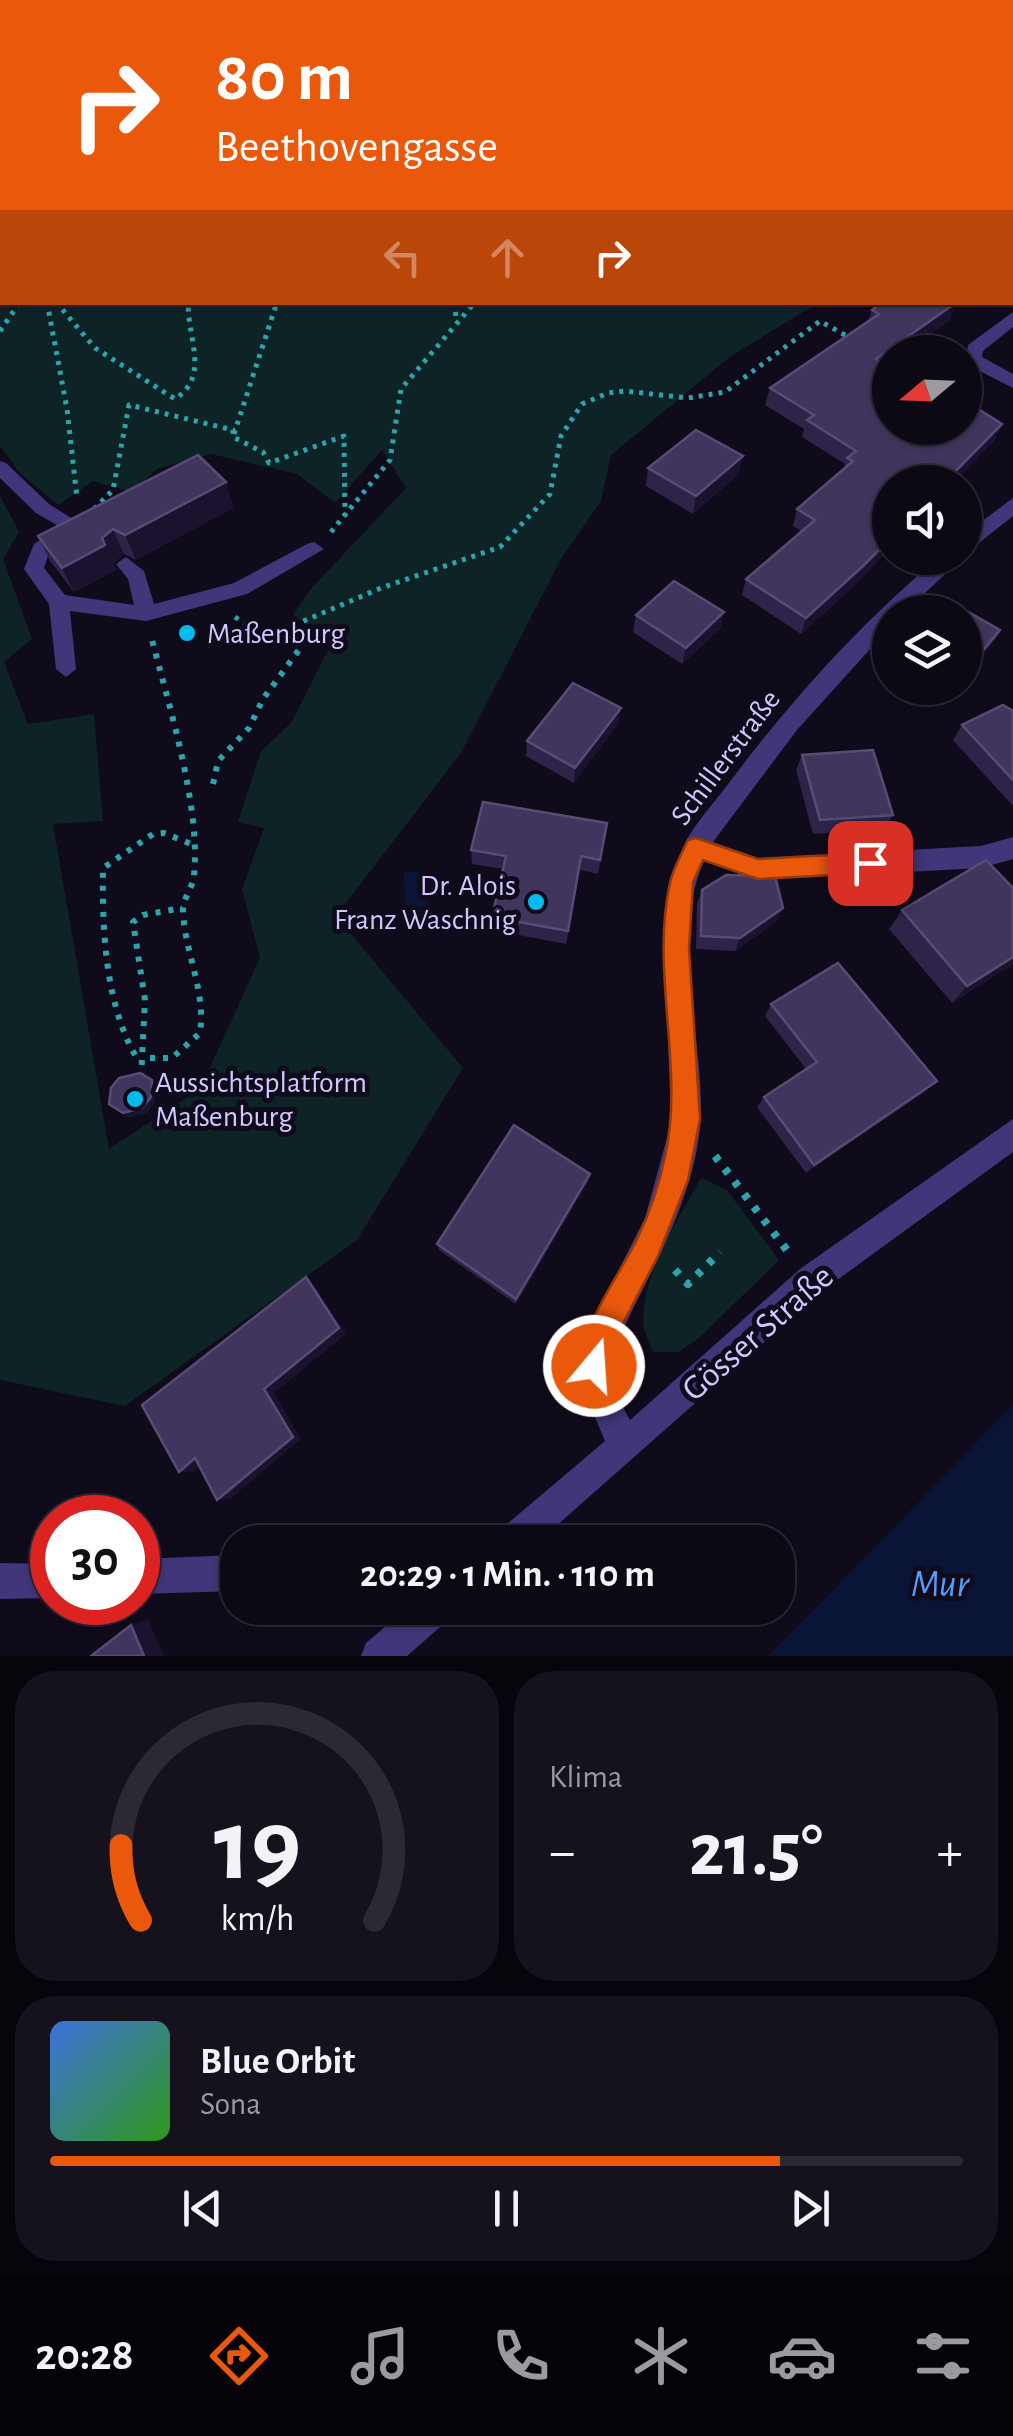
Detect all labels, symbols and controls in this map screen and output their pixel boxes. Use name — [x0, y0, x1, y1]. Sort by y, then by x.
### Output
icon: right — [50, 40, 180, 170]
text: 80 m — [215, 43, 353, 113]
text: Beethovengasse — [215, 125, 498, 170]
icon: left — [375, 230, 430, 285]
icon: ahead — [480, 230, 535, 285]
icon: right — [585, 230, 640, 285]
north arrow — [872, 335, 982, 445]
map controls — [872, 335, 982, 705]
button: sound — [872, 465, 982, 575]
button: layers — [872, 595, 982, 705]
place label: Maßenburg — [207, 619, 345, 649]
marker: Maßenburg — [176, 622, 198, 644]
street label: Schillerstraße — [665, 684, 786, 831]
pin — [828, 821, 913, 906]
icon: arrive — [843, 836, 898, 891]
place label: Dr. Alois Franz Waschnig — [334, 871, 516, 935]
marker: Dr. Alois Franz Waschnig — [525, 891, 547, 913]
place label: Aussichtsplatform Maßenburg — [155, 1068, 367, 1132]
marker: Aussichtsplatform Maßenburg — [124, 1088, 146, 1110]
street label: Gösser Straße — [676, 1259, 840, 1408]
position arrow — [542, 1314, 646, 1418]
speed limit sign: 30 — [30, 1495, 160, 1625]
text: 20:29 · 1 Min. · 110 m — [360, 1556, 655, 1594]
water label: Mur — [911, 1566, 971, 1604]
text: Klima — [549, 1761, 623, 1793]
text: 19 — [213, 1795, 301, 1899]
text: 21.5° — [689, 1814, 823, 1889]
text: − — [549, 1825, 575, 1880]
text: + — [937, 1825, 963, 1880]
text: km/h — [220, 1901, 294, 1937]
text: Blue Orbit — [200, 2043, 355, 2081]
text: Sona — [200, 2088, 261, 2120]
icon: previous — [175, 2181, 230, 2236]
icon: pause — [479, 2181, 534, 2236]
icon: next — [783, 2181, 838, 2236]
icon: directions — [204, 2321, 274, 2391]
icon: music — [345, 2321, 415, 2391]
icon: phone — [486, 2321, 556, 2391]
icon: climate — [626, 2321, 696, 2391]
icon: car — [767, 2321, 837, 2391]
icon: filters — [908, 2321, 978, 2391]
text: 20:28 — [35, 2333, 134, 2378]

